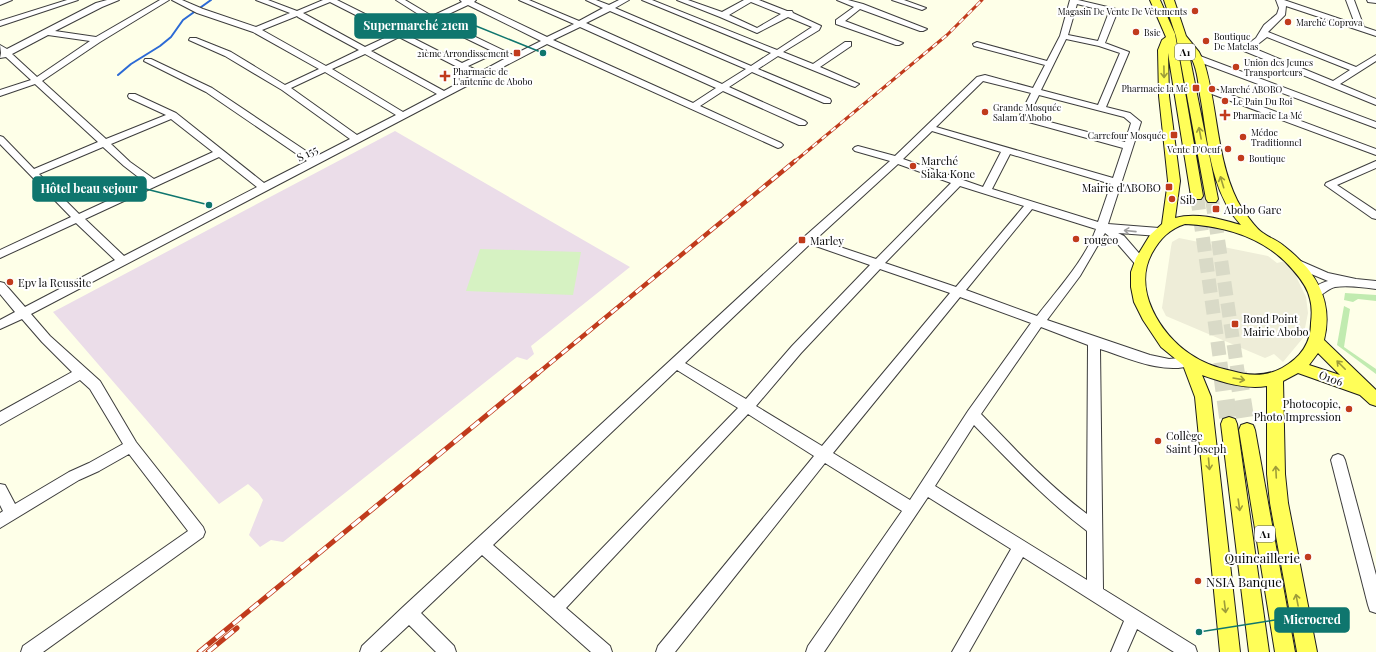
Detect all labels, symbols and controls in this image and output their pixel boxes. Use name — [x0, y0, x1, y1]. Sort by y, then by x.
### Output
place label: Magasin De Vente De Vêtements — [1058, 5, 1187, 17]
marker: Magasin De Vente De Vêtements — [1190, 6, 1200, 16]
callout: Supermarché 21em — [355, 14, 476, 38]
place label: Marché Coprova — [1296, 16, 1363, 28]
text: Supermarché 21em — [363, 17, 469, 33]
marker: Marché Coprova — [1283, 17, 1293, 27]
place label: Bsic — [1144, 26, 1161, 38]
marker: Bsic — [1131, 27, 1141, 37]
place label: Boutique De Matelas — [1214, 30, 1258, 52]
marker: Boutique De Matelas — [1201, 36, 1211, 46]
road number: A1 — [1175, 44, 1195, 60]
place label: 21ème Arrondissement — [417, 47, 510, 59]
marker: 21ème Arrondissement — [512, 48, 522, 58]
place label: Union des Jeunes Transporteurs — [1244, 56, 1313, 78]
marker: Union des Jeunes Transporteurs — [1231, 62, 1241, 72]
place label: Pharmacie de L'antenne de Abobo — [453, 65, 533, 87]
one-way arrow — [1160, 65, 1168, 78]
marker: Pharmacie de L'antenne de Abobo — [440, 71, 450, 81]
place label: Pharmacie la Mé — [1122, 82, 1188, 94]
marker: Pharmacie la Mé — [1191, 83, 1201, 93]
place label: Marché ABOBO — [1220, 83, 1283, 95]
marker: Marché ABOBO — [1207, 84, 1217, 94]
place label: Le Pain Du Roi — [1233, 95, 1293, 107]
marker: Le Pain Du Roi — [1220, 96, 1230, 106]
place label: Grande Mosquée Salam d'Abobo — [993, 101, 1062, 123]
marker: Grande Mosquée Salam d'Abobo — [980, 107, 990, 117]
place label: Pharmacie La Mé — [1233, 109, 1303, 121]
marker: Pharmacie La Mé — [1220, 110, 1230, 120]
place label: Médoc Traditionnel — [1251, 126, 1302, 148]
one-way arrow — [1196, 127, 1204, 140]
place label: Carrefour Mosquée — [1088, 129, 1166, 141]
marker: Carrefour Mosquée — [1169, 130, 1179, 140]
marker: Médoc Traditionnel — [1238, 132, 1248, 142]
street label: S 155 — [294, 141, 320, 165]
place label: Vente D'Oeuf — [1166, 143, 1221, 155]
marker: Vente D'Oeuf — [1223, 144, 1233, 154]
place label: Boutique — [1249, 152, 1286, 164]
place label: Marché Siaka Kone — [921, 153, 975, 181]
marker: Boutique — [1236, 153, 1246, 163]
marker: Marché Siaka Kone — [908, 161, 918, 171]
one-way arrow — [1218, 176, 1225, 189]
callout: Hôtel beau sejour — [33, 177, 146, 201]
text: Hôtel beau sejour — [40, 180, 138, 196]
place label: Mairie d'ABOBO — [1082, 180, 1161, 195]
marker: Mairie d'ABOBO — [1164, 182, 1174, 192]
place label: Sib — [1180, 192, 1195, 207]
marker: Sib — [1167, 194, 1177, 204]
place label: Abobo Gare — [1223, 202, 1282, 217]
marker: Abobo Gare — [1211, 204, 1221, 214]
one-way arrow — [1124, 227, 1137, 235]
place label: rougeo — [1084, 232, 1118, 247]
place label: Marley — [810, 233, 844, 248]
marker: rougeo — [1071, 234, 1081, 244]
marker: Marley — [797, 235, 807, 245]
place label: Epv la Reussite — [18, 275, 92, 290]
marker: Epv la Reussite — [5, 277, 15, 287]
place label: Rond Point Mairie Abobo — [1243, 311, 1309, 339]
marker: Rond Point Mairie Abobo — [1230, 319, 1240, 329]
one-way arrow — [1337, 360, 1346, 370]
street label: O106 — [1317, 367, 1345, 389]
one-way arrow — [1232, 375, 1245, 383]
place label: Photocopie, Photo Impression — [1254, 396, 1341, 424]
marker: Photocopie, Photo Impression — [1344, 404, 1354, 414]
place label: Collège Saint Joseph — [1166, 428, 1227, 456]
marker: Collège Saint Joseph — [1153, 436, 1163, 446]
one-way arrow — [1205, 457, 1213, 470]
one-way arrow — [1273, 466, 1280, 479]
one-way arrow — [1235, 498, 1243, 511]
road number: A1 — [1255, 526, 1275, 542]
place label: Quincaillerie — [1225, 549, 1300, 566]
marker: Quincaillerie — [1303, 552, 1313, 562]
place label: NSIA Banque — [1206, 573, 1282, 590]
marker: NSIA Banque — [1193, 576, 1203, 586]
one-way arrow — [1293, 594, 1301, 607]
one-way arrow — [1221, 600, 1229, 613]
callout: Microcred — [1275, 608, 1349, 632]
text: Microcred — [1283, 611, 1341, 627]

